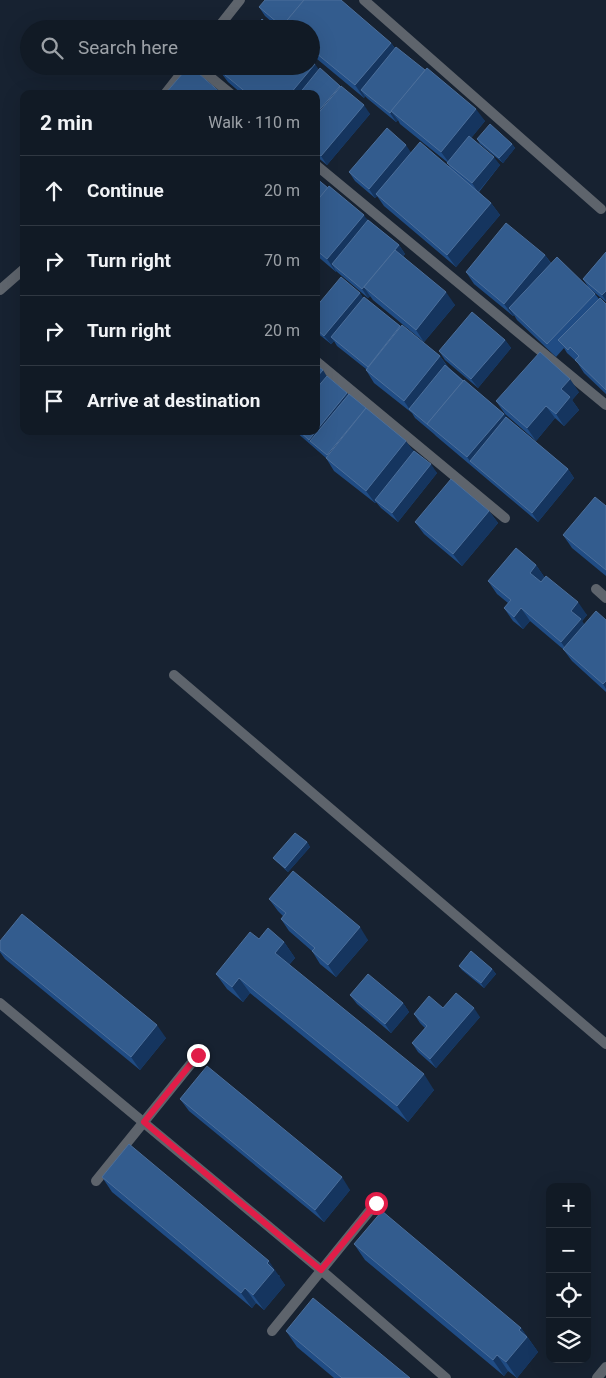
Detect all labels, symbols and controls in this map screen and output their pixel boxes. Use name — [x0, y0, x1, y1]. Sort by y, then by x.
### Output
search box — [20, 20, 320, 75]
icon: search — [38, 34, 66, 62]
text: Search here — [78, 36, 178, 59]
text: 2 min — [40, 111, 93, 135]
text: Walk · 110 m — [208, 113, 300, 132]
icon: ahead — [40, 177, 68, 205]
text: Continue — [87, 179, 164, 202]
text: 20 m — [264, 181, 300, 200]
icon: right — [40, 247, 68, 275]
text: Turn right — [87, 249, 171, 272]
text: 70 m — [264, 251, 300, 270]
icon: right — [40, 317, 68, 345]
text: Turn right — [87, 319, 171, 342]
text: 20 m — [264, 321, 300, 340]
icon: arrive — [40, 387, 68, 415]
text: Arrive at destination — [87, 389, 260, 412]
route end — [187, 1044, 210, 1067]
map controls — [546, 1183, 591, 1363]
button: + — [546, 1183, 591, 1228]
route start — [365, 1192, 388, 1215]
button: − — [546, 1228, 591, 1273]
button: locate — [546, 1273, 591, 1318]
button: layers — [546, 1318, 591, 1363]

